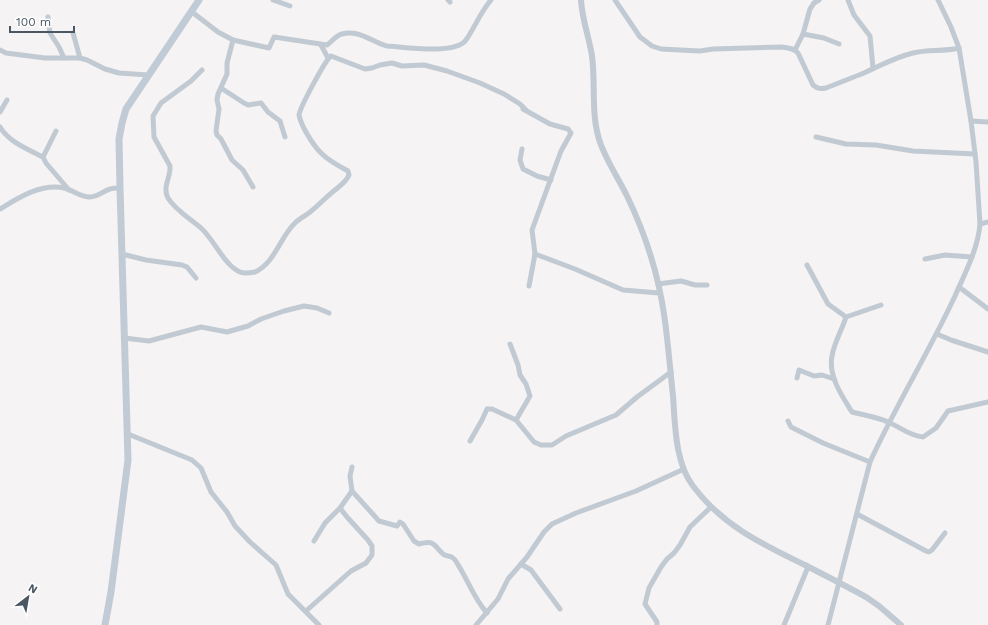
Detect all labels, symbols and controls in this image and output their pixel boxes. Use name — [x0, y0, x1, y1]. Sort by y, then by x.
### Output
scale bar — [10, 8, 74, 34]
text: 100 m — [16, 15, 51, 29]
north arrow — [8, 577, 48, 617]
text: N — [26, 581, 40, 597]

